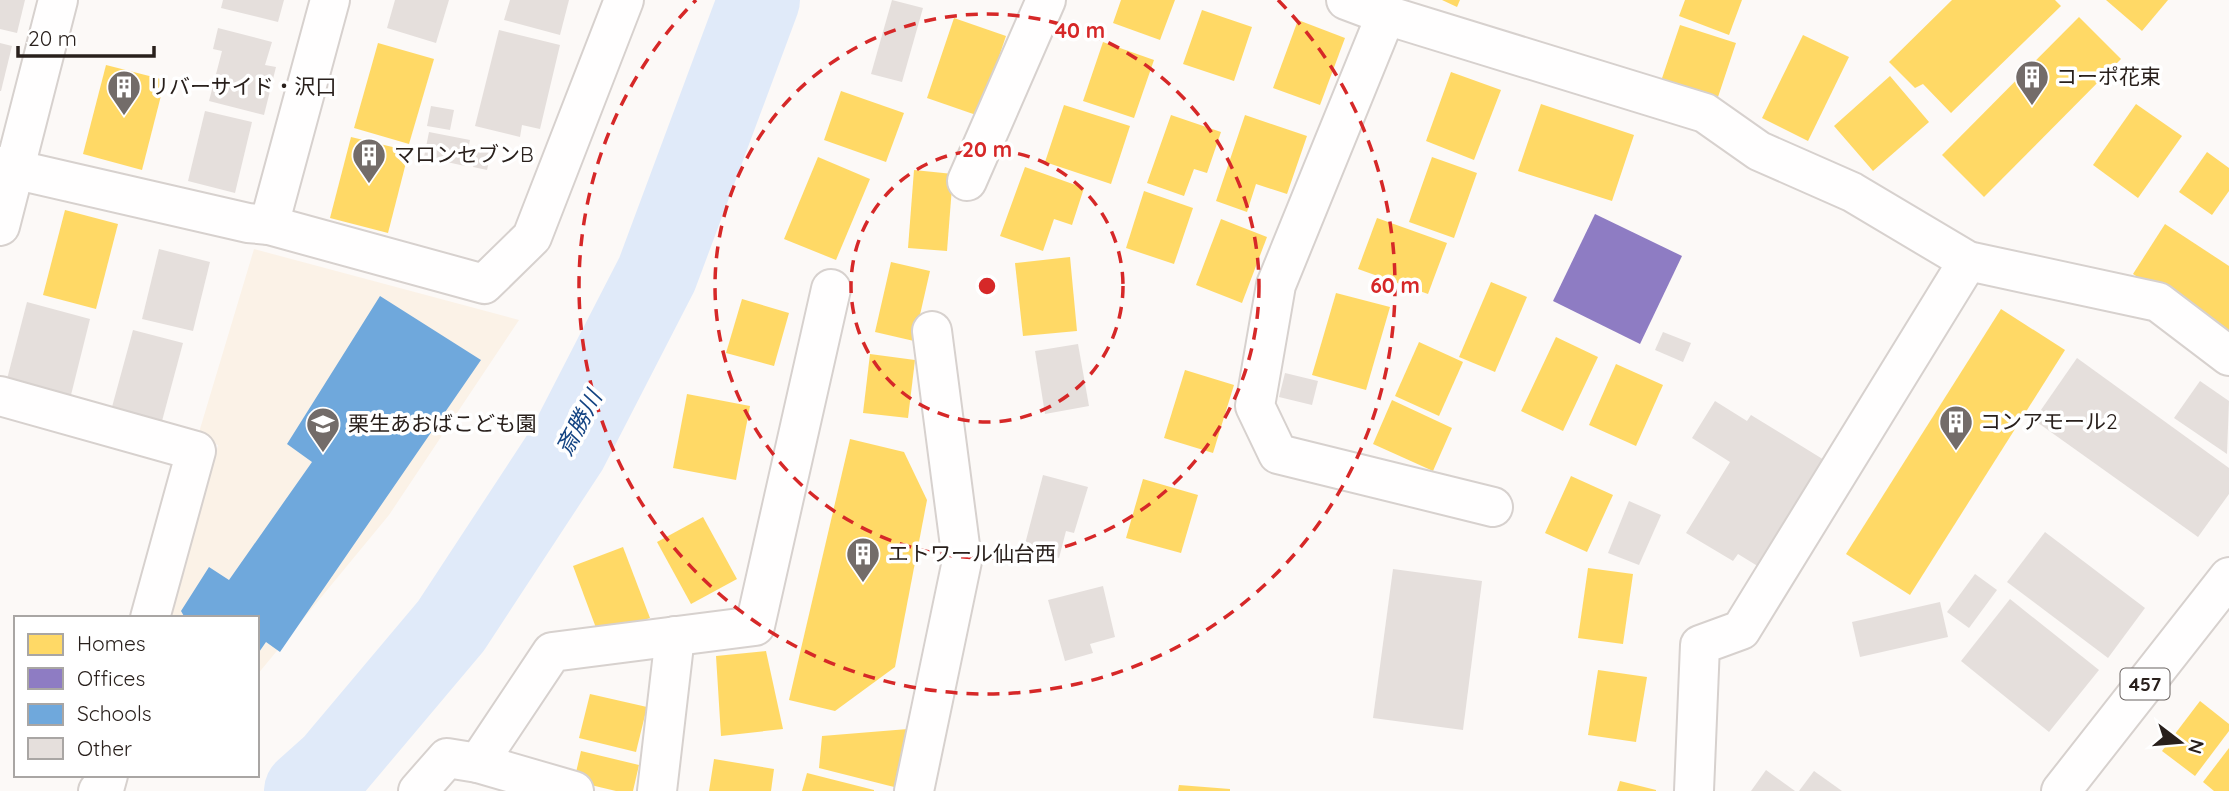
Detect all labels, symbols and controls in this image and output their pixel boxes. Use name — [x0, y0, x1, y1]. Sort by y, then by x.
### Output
scale bar — [18, 14, 154, 58]
text: 40 m — [1055, 17, 1105, 43]
text: 20 m — [28, 25, 77, 51]
building icon: コーポ花束 — [2013, 58, 2051, 107]
place label: コーポ花束 — [2056, 63, 2161, 89]
building icon: リバーサイド・沢口 — [105, 68, 143, 117]
place label: リバーサイド・沢口 — [148, 73, 337, 99]
building icon: マロンセブンB — [350, 136, 388, 185]
text: 20 m — [962, 136, 1012, 162]
place label: マロンセブンB — [394, 141, 534, 167]
text: 60 m — [1370, 272, 1420, 298]
centre of rings — [975, 274, 999, 298]
water label: 斎勝川 — [550, 383, 609, 460]
building icon: コンアモール2 — [1937, 403, 1975, 452]
school or university icon: 栗生あおばこども園 — [304, 405, 342, 454]
place label: コンアモール2 — [1980, 408, 2118, 434]
place label: 栗生あおばこども園 — [348, 410, 537, 436]
building icon: エトワール仙台西 — [844, 535, 882, 584]
place label: エトワール仙台西 — [888, 540, 1056, 566]
legend — [14, 616, 259, 777]
text: Homes — [77, 630, 146, 656]
text: Offices — [77, 665, 145, 691]
road number: 457 — [2120, 668, 2170, 699]
text: Schools — [77, 700, 152, 726]
north arrow — [2145, 707, 2215, 777]
text: Other — [77, 735, 132, 761]
text: N — [2183, 737, 2210, 757]

